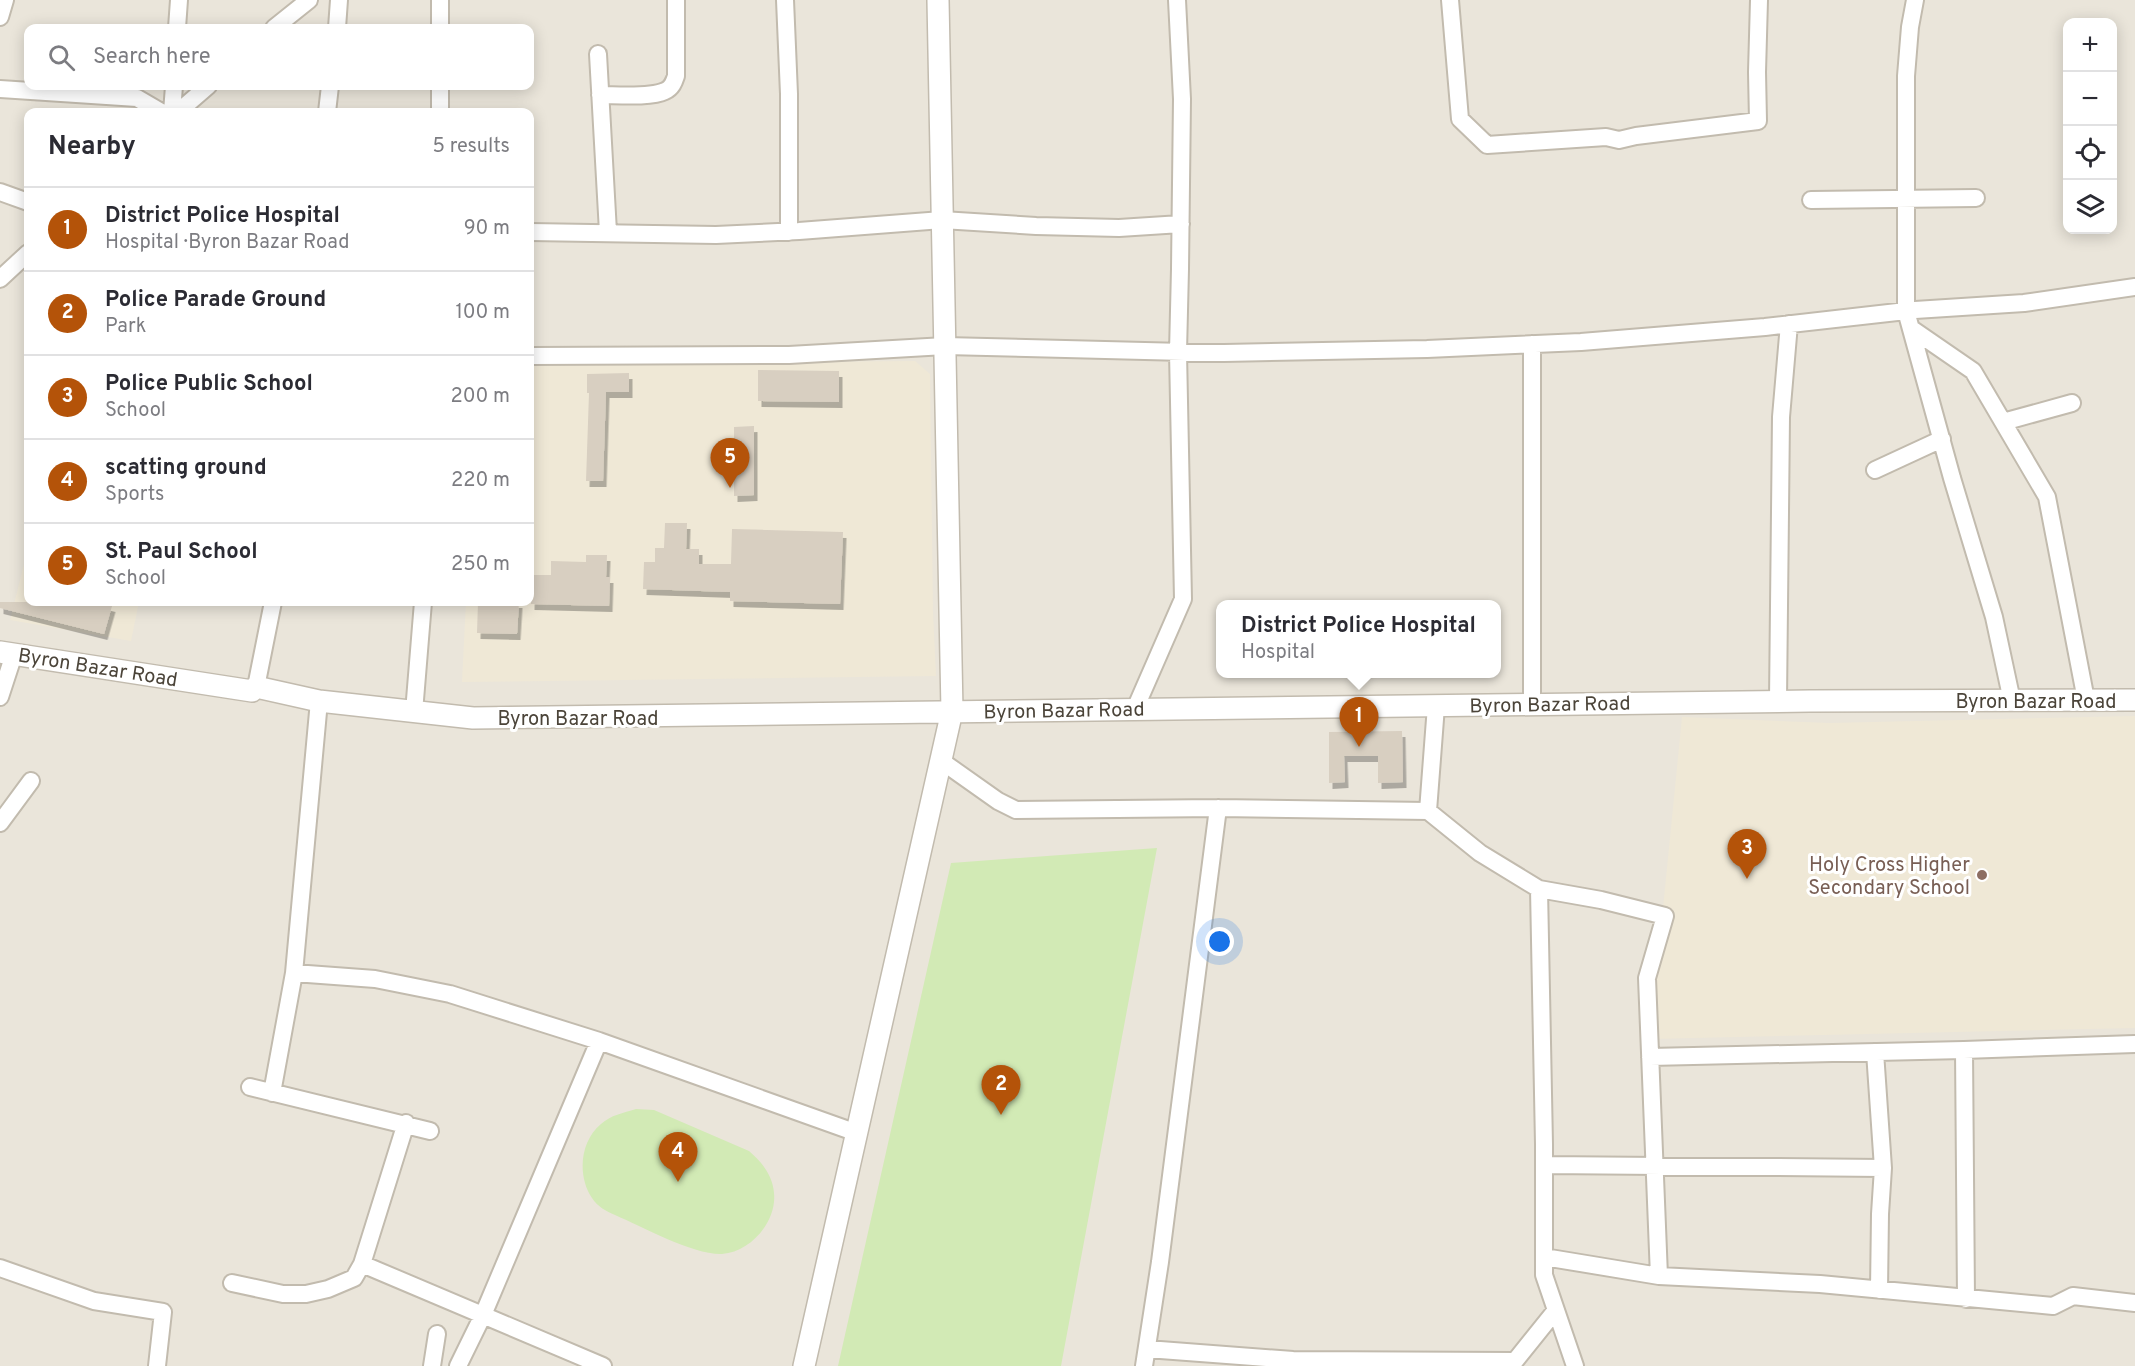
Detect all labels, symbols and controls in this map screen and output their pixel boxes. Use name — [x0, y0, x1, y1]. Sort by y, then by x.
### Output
map controls — [2063, 18, 2117, 234]
button: + — [2063, 18, 2117, 72]
search box — [24, 24, 534, 90]
icon: search — [45, 41, 78, 74]
text: Search here — [93, 44, 211, 71]
button: − — [2063, 72, 2117, 126]
button: locate — [2063, 126, 2117, 180]
text: Nearby — [48, 131, 136, 164]
text: 5 results — [433, 134, 510, 160]
button: layers — [2063, 180, 2117, 234]
text: District Police Hospital — [105, 203, 340, 230]
text: 1 — [64, 216, 72, 242]
text: 90 m — [464, 216, 510, 242]
text: Hospital · Byron Bazar Road — [105, 230, 349, 256]
text: Police Parade Ground — [105, 287, 326, 314]
text: 2 — [61, 300, 74, 326]
text: 100 m — [455, 300, 510, 326]
text: Park — [105, 314, 146, 340]
text: Police Public School — [105, 371, 313, 398]
text: 3 — [62, 384, 74, 410]
text: 200 m — [451, 384, 510, 410]
text: School — [105, 398, 166, 424]
pin: 5 — [710, 438, 750, 488]
text: scatting ground — [105, 455, 267, 482]
text: 4 — [61, 468, 74, 494]
text: 220 m — [451, 468, 510, 494]
text: Sports — [105, 482, 165, 508]
text: St. Paul School — [105, 539, 258, 566]
text: 5 — [61, 552, 74, 578]
text: 250 m — [451, 552, 510, 578]
text: School — [105, 566, 166, 592]
popup — [1216, 600, 1501, 678]
text: District Police Hospital — [1241, 613, 1476, 640]
text: Hospital — [1241, 640, 1315, 666]
street label: Byron Bazar Road — [16, 644, 179, 694]
street label: Byron Bazar Road — [1955, 690, 2117, 716]
street label: Byron Bazar Road — [1469, 692, 1631, 720]
street label: Byron Bazar Road — [983, 698, 1145, 726]
pin: 1 — [1340, 698, 1378, 747]
street label: Byron Bazar Road — [497, 707, 659, 733]
pin: 3 — [1728, 830, 1766, 879]
place label: Holy Cross Higher Secondary School — [1808, 853, 1970, 902]
marker: Holy Cross Higher Secondary School — [1975, 868, 1989, 882]
your location — [1205, 927, 1234, 956]
pin: 2 — [982, 1066, 1020, 1115]
pin: 4 — [658, 1132, 698, 1182]

